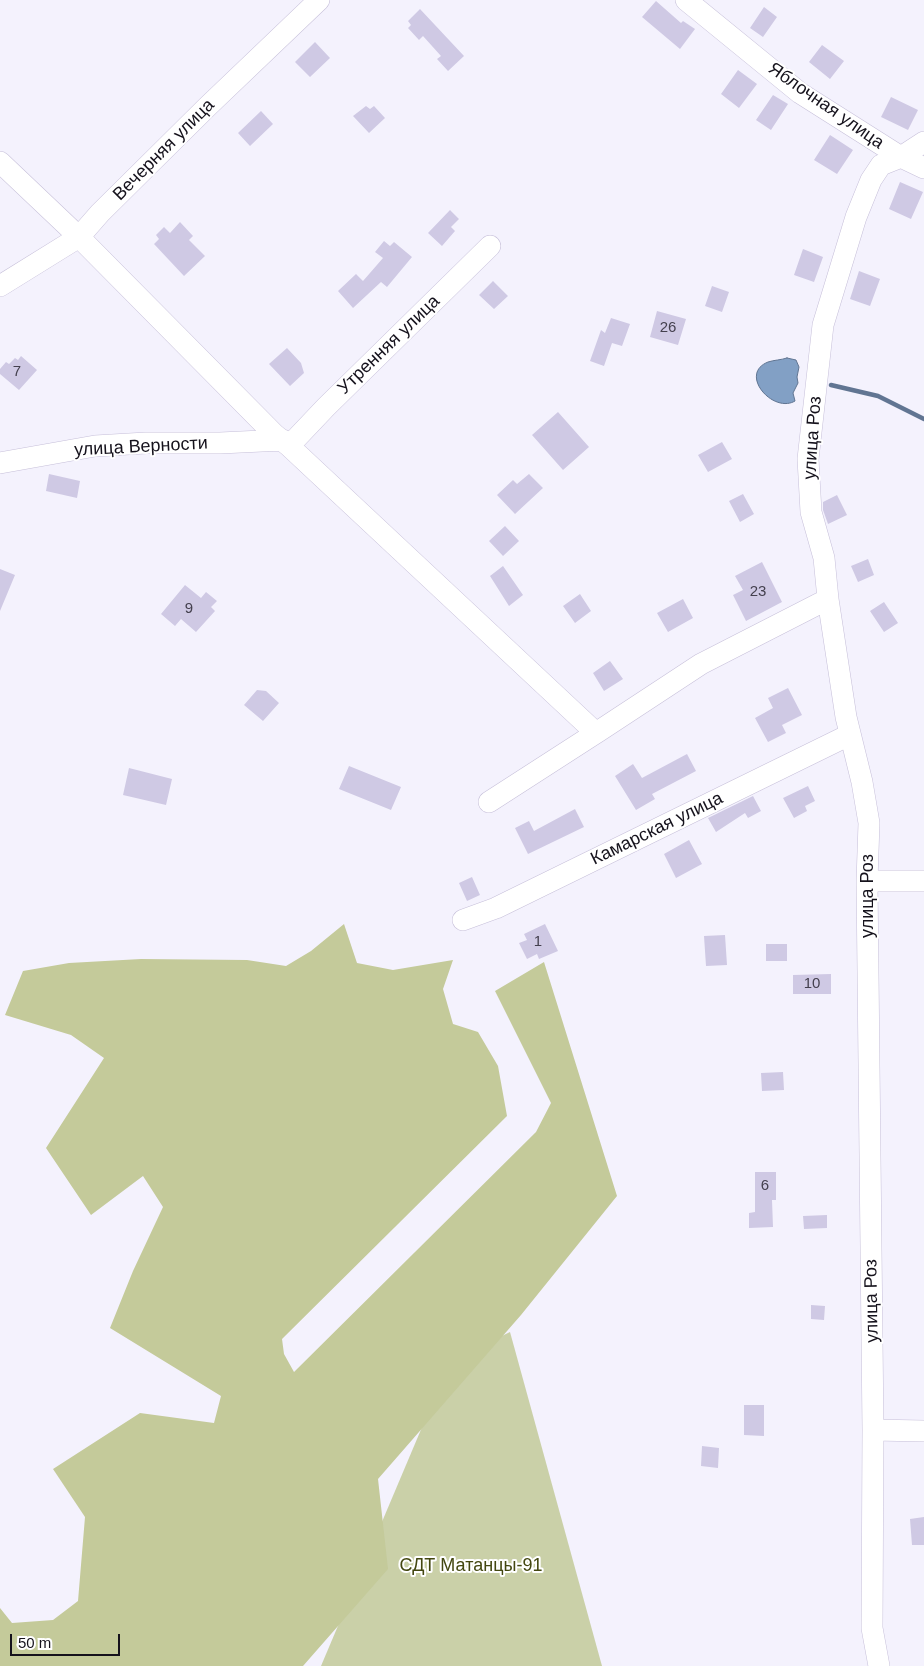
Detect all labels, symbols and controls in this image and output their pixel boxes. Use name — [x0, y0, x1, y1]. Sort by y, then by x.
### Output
street label: Яблочная улица — [764, 58, 888, 154]
street label: Вечерняя улица — [109, 95, 219, 205]
street label: Утренняя улица — [333, 291, 445, 399]
house number: 26 — [660, 319, 676, 337]
house number: 7 — [13, 363, 21, 381]
street label: улица Роз — [799, 395, 827, 481]
street label: улица Верности — [74, 433, 208, 461]
house number: 23 — [750, 583, 766, 601]
house number: 9 — [185, 600, 193, 618]
street label: Камарская улица — [587, 788, 727, 870]
street label: улица Роз — [857, 854, 879, 938]
house number: 1 — [534, 933, 542, 951]
house number: 10 — [804, 975, 820, 993]
house number: 6 — [761, 1177, 769, 1195]
street label: улица Роз — [860, 1259, 884, 1343]
park label: СДТ Матанцы-91 — [400, 1555, 542, 1577]
scale bar — [12, 1624, 122, 1656]
text: 50 m — [18, 1634, 51, 1651]

